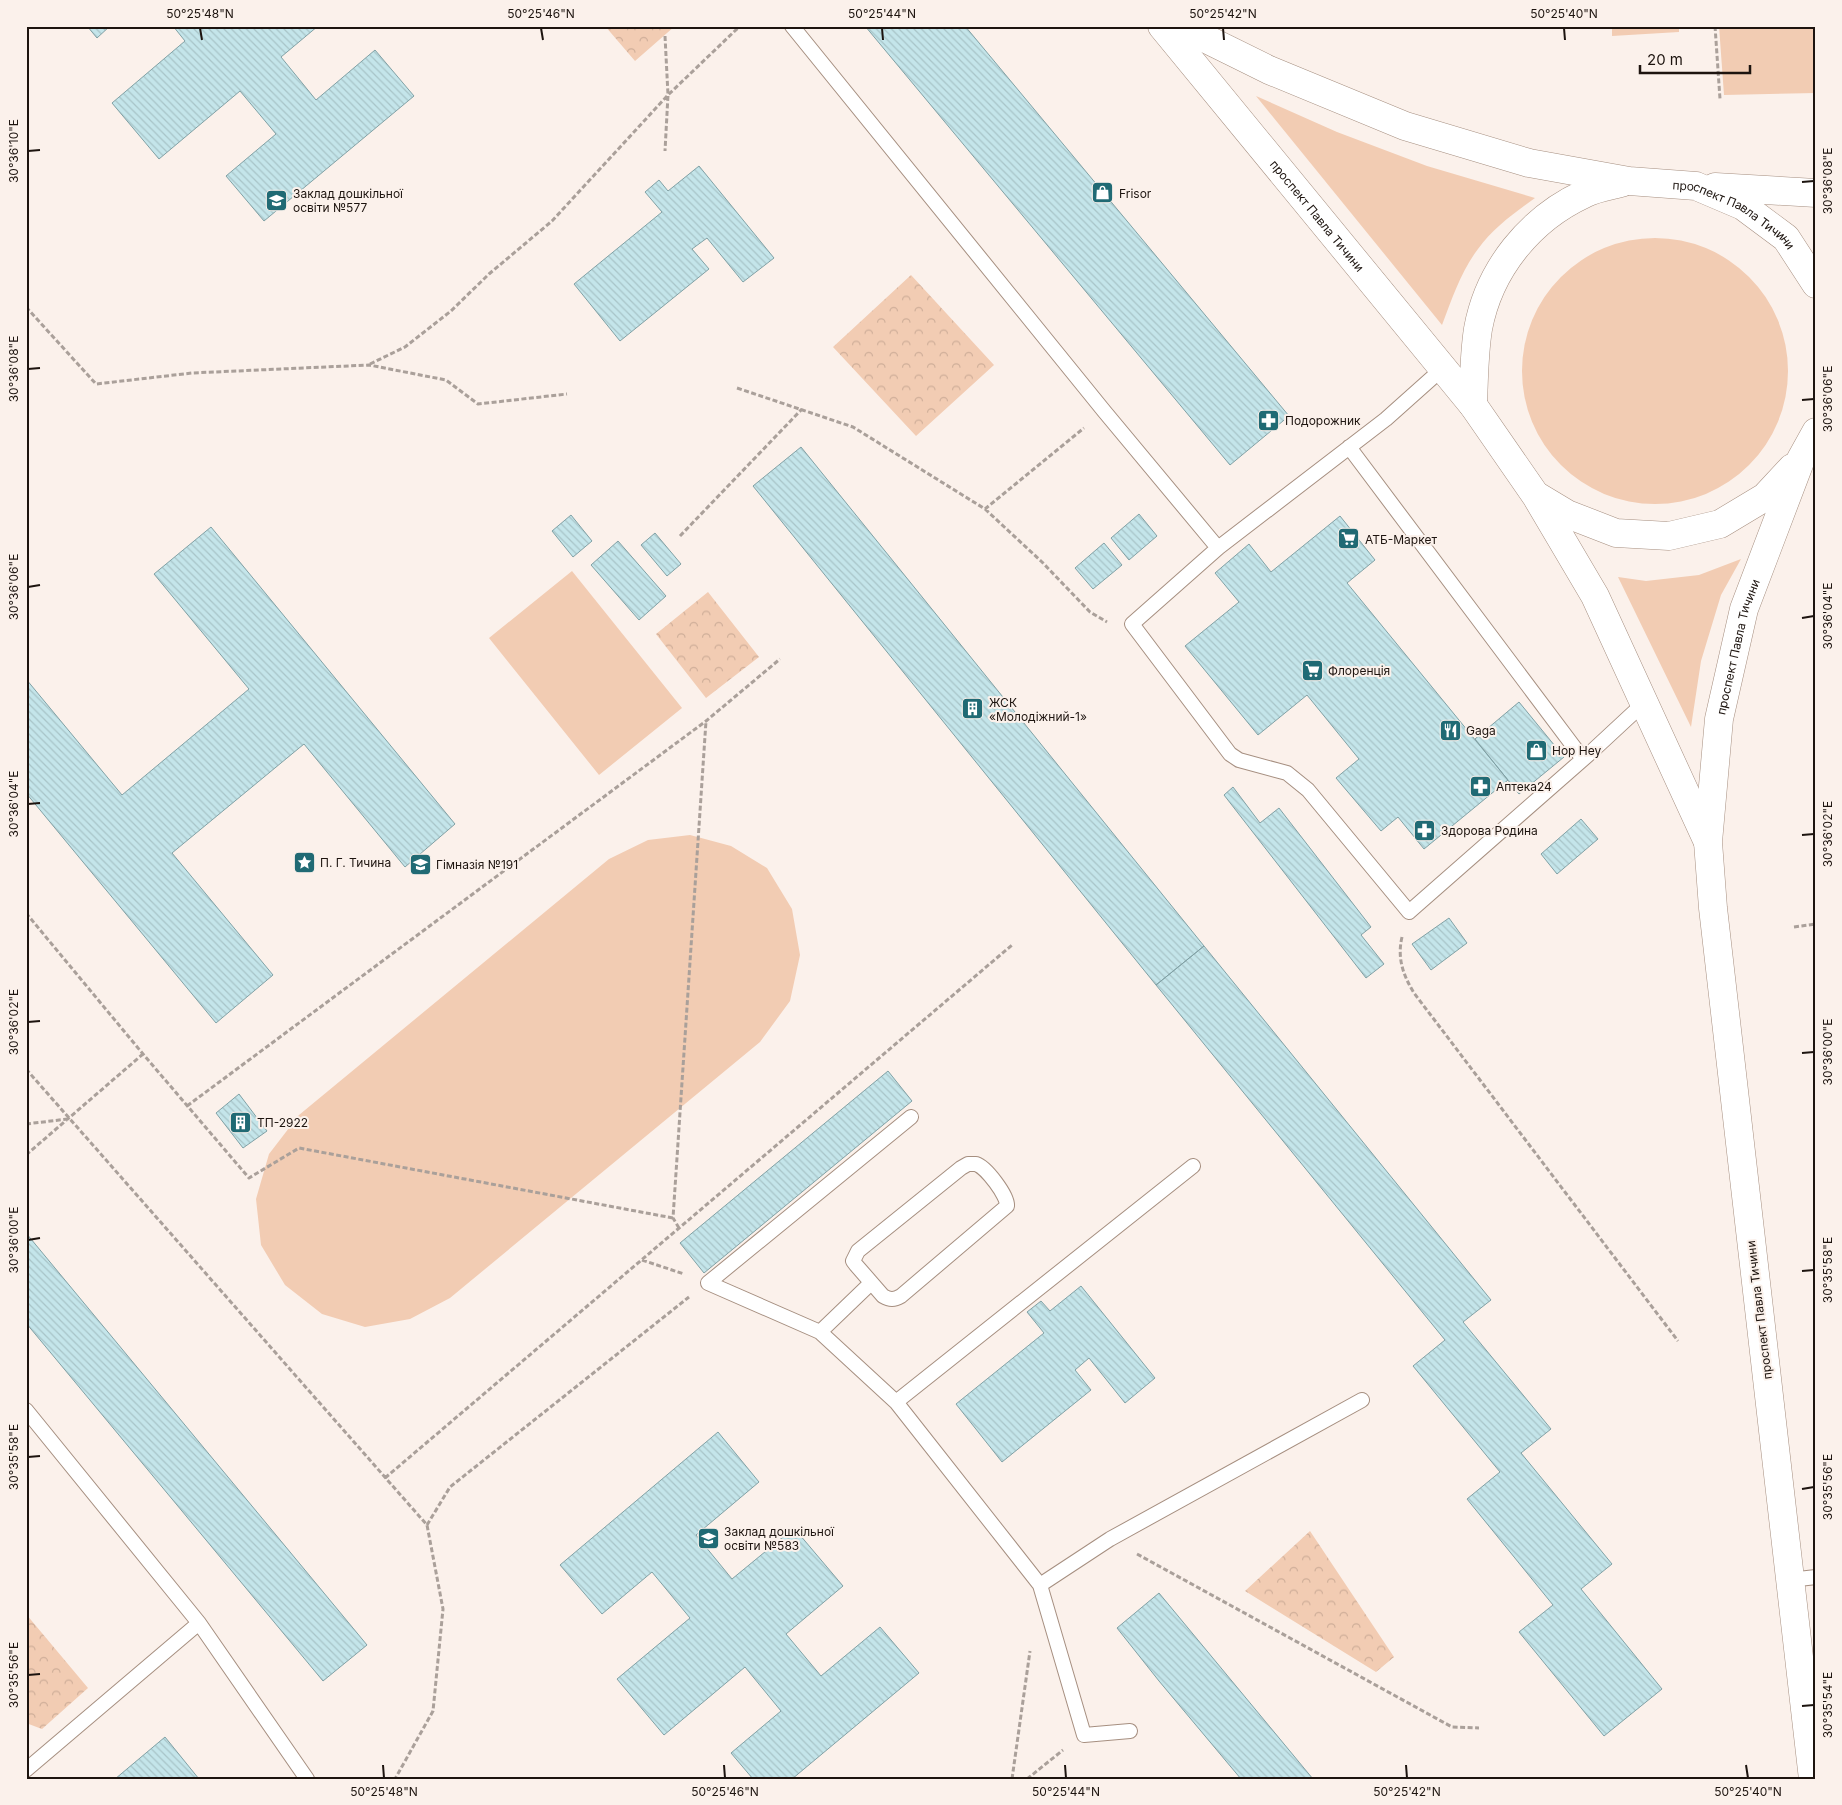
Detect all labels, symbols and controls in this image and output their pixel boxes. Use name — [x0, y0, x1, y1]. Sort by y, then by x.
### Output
text: 50°25'48"N — [166, 6, 234, 21]
text: 50°25'46"N — [507, 6, 575, 21]
text: 50°25'44"N — [848, 6, 916, 21]
text: 50°25'42"N — [1189, 6, 1257, 21]
text: 50°25'40"N — [1530, 6, 1598, 21]
scale bar — [1640, 42, 1750, 74]
text: 20 m — [1647, 50, 1683, 69]
text: 30°36'10"E — [6, 119, 21, 183]
text: 30°36'08"E — [1820, 148, 1835, 214]
street label: проспект Павла Тичини — [1267, 157, 1368, 274]
street label: проспект Павла Тичини — [1672, 177, 1799, 252]
shop icon: Frisor — [1091, 181, 1115, 205]
place label: Заклад дошкільної освіти №577 — [293, 186, 404, 215]
place label: Frisor — [1119, 186, 1152, 201]
school or university icon: Заклад дошкільної освіти №577 — [265, 188, 289, 212]
text: 30°36'08"E — [6, 336, 21, 402]
text: 30°36'06"E — [1820, 366, 1835, 432]
pharmacy icon: Подорожник — [1257, 408, 1281, 432]
place label: Подорожник — [1285, 413, 1361, 428]
supermarket icon: АТБ-Маркет — [1337, 527, 1361, 551]
place label: АТБ-Маркет — [1365, 532, 1437, 547]
text: 30°36'06"E — [6, 554, 21, 620]
street label: проспект Павла Тичини — [1713, 577, 1762, 716]
text: 30°36'04"E — [1820, 582, 1835, 650]
supermarket icon: Флоренція — [1300, 658, 1324, 682]
place label: Флоренція — [1328, 663, 1390, 678]
place label: ЖСК «Молодіжний-1» — [989, 695, 1087, 724]
building icon: ЖСК «Молодіжний-1» — [961, 697, 985, 721]
restaurant icon: Gaga — [1438, 718, 1462, 742]
place label: Gaga — [1466, 723, 1496, 738]
shop icon: Hop Hey — [1524, 738, 1548, 762]
place label: Hop Hey — [1552, 743, 1602, 758]
text: 30°36'04"E — [6, 770, 21, 838]
pharmacy icon: Аптека24 — [1468, 774, 1492, 798]
place label: Аптека24 — [1496, 779, 1552, 794]
text: 30°36'02"E — [1820, 801, 1835, 867]
pharmacy icon: Здорова Родина — [1413, 818, 1437, 842]
place label: Здорова Родина — [1441, 823, 1538, 838]
place icon: П. Г. Тичина — [292, 850, 316, 874]
school or university icon: Гімназія №191 — [408, 852, 432, 876]
place label: П. Г. Тичина — [320, 855, 391, 870]
place label: Гімназія №191 — [436, 857, 518, 872]
text: 30°36'02"E — [6, 989, 21, 1055]
text: 30°36'00"E — [1820, 1019, 1835, 1085]
building icon: ТП-2922 — [229, 1110, 253, 1134]
place label: ТП-2922 — [257, 1115, 308, 1130]
text: 30°36'00"E — [6, 1207, 21, 1273]
text: 30°35'58"E — [1820, 1237, 1835, 1303]
street label: проспект Павла Тичини — [1743, 1240, 1775, 1380]
text: 30°35'58"E — [6, 1424, 21, 1490]
text: 30°35'56"E — [1820, 1454, 1835, 1520]
place label: Заклад дошкільної освіти №583 — [724, 1524, 835, 1553]
school or university icon: Заклад дошкільної освіти №583 — [696, 1526, 720, 1550]
text: 30°35'56"E — [6, 1642, 21, 1708]
text: 30°35'54"E — [1820, 1672, 1835, 1738]
text: 50°25'48"N — [350, 1784, 418, 1799]
text: 50°25'46"N — [691, 1784, 759, 1799]
text: 50°25'44"N — [1032, 1784, 1100, 1799]
text: 50°25'42"N — [1373, 1784, 1441, 1799]
text: 50°25'40"N — [1714, 1784, 1782, 1799]

